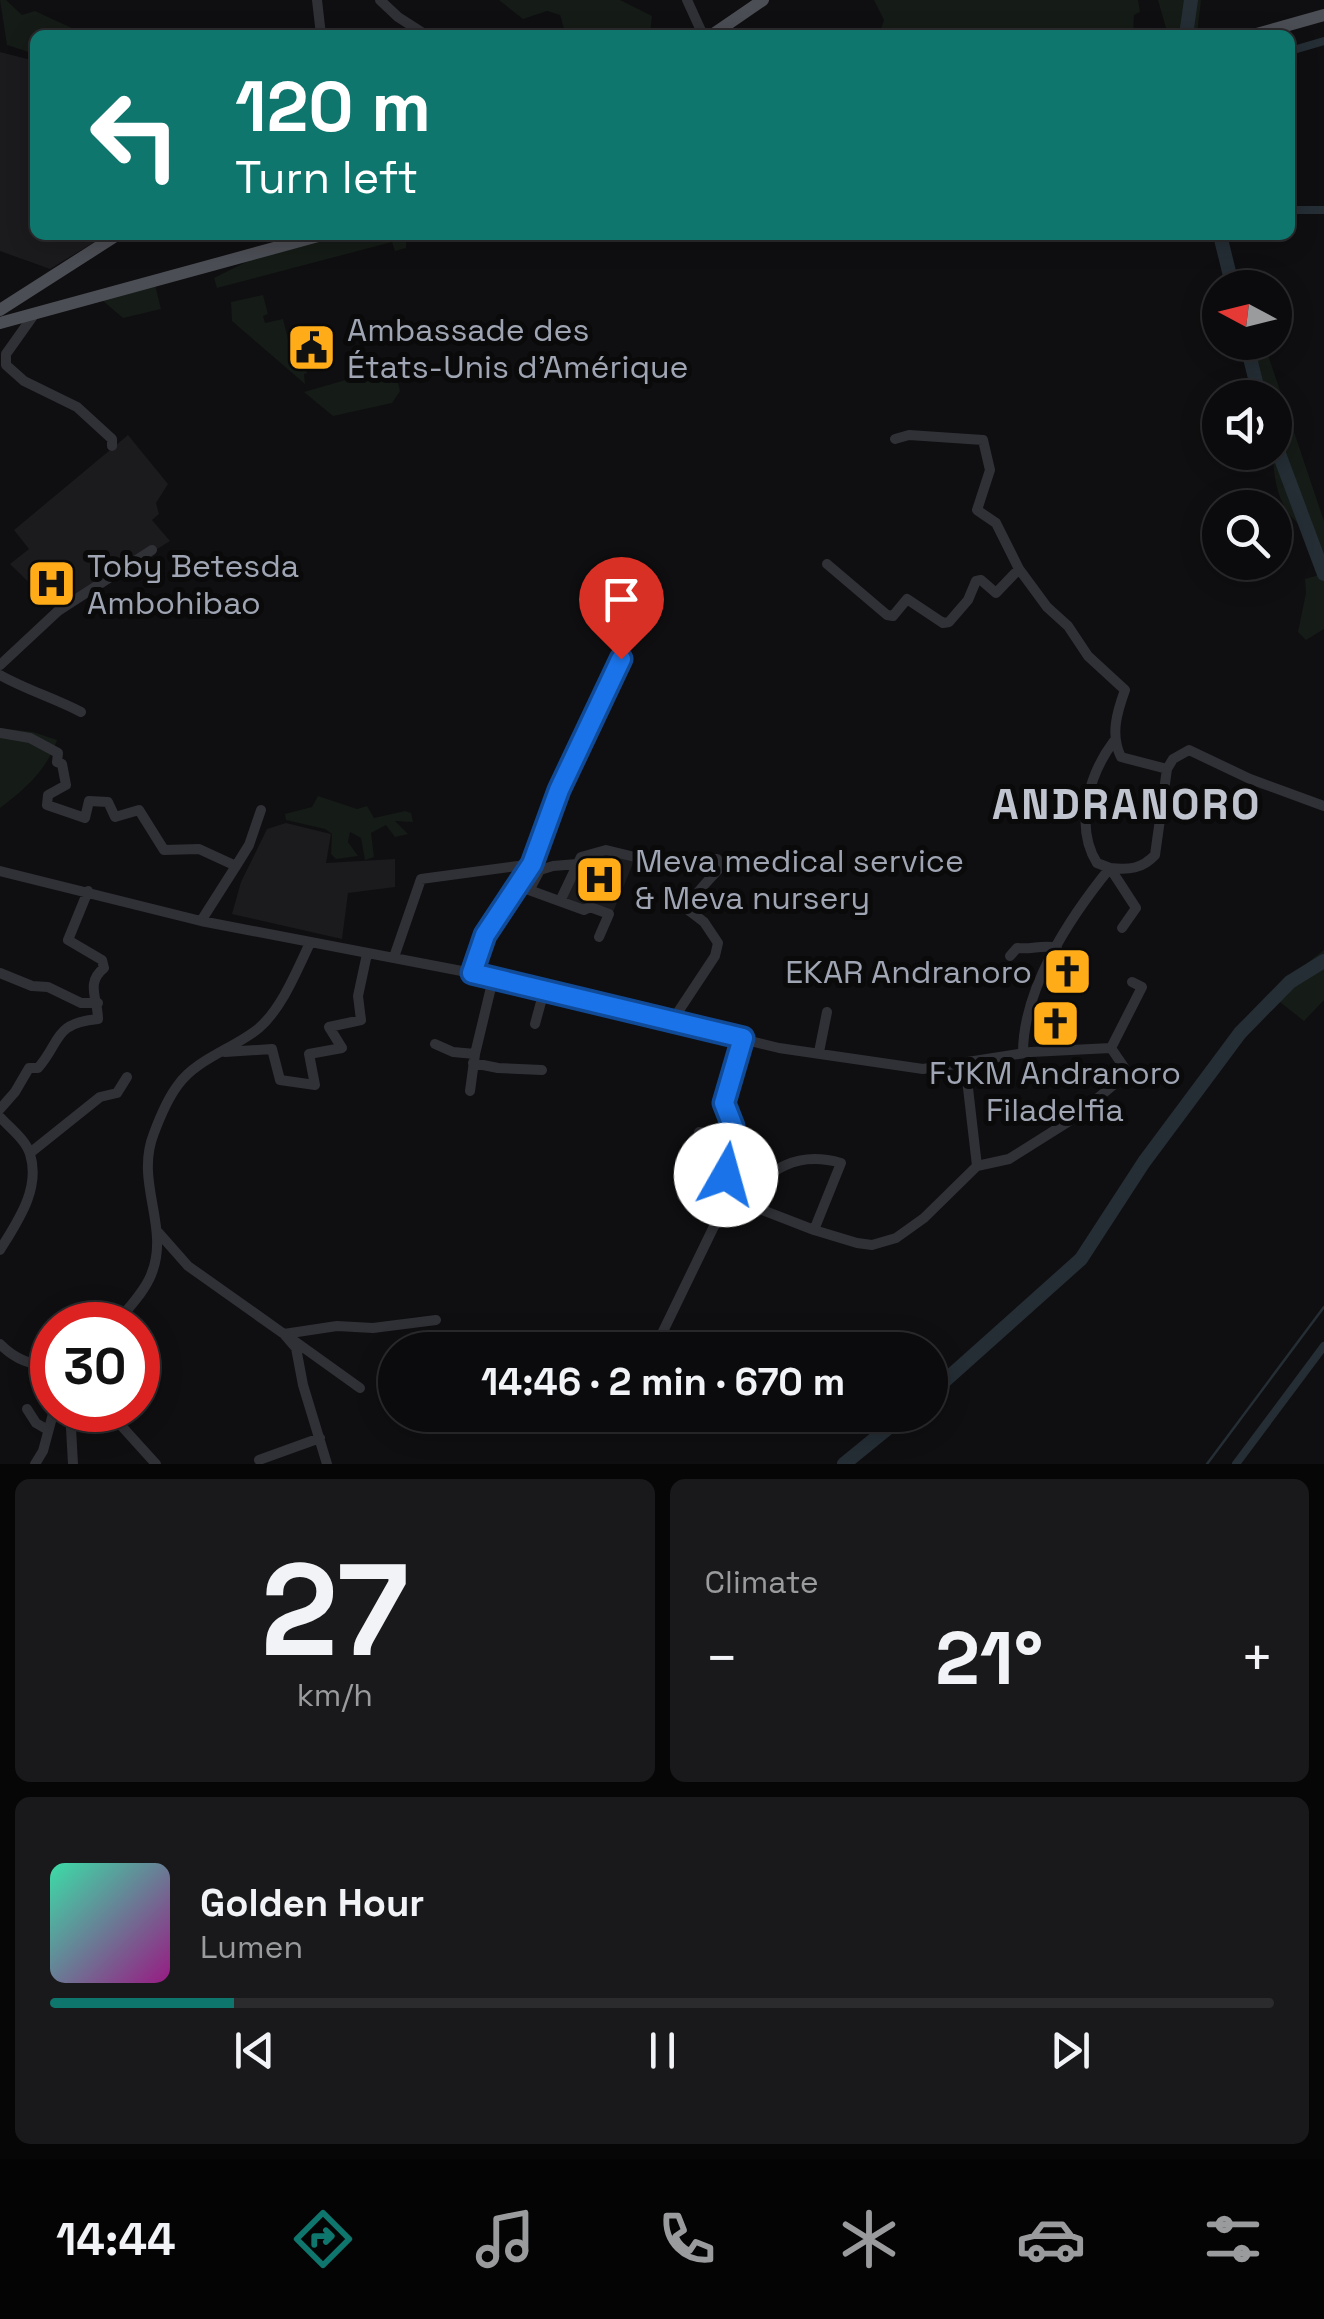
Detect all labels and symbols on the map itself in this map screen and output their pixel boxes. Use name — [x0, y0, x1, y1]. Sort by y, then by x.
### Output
north arrow — [1202, 270, 1292, 360]
place label: Ambassade des États-Unis d'Amérique — [347, 310, 689, 387]
public building icon: Ambassade des États-Unis d'Amérique — [286, 322, 338, 374]
place label: Toby Betesda Ambohibao — [87, 546, 299, 623]
pin — [579, 557, 664, 660]
hospital icon: Toby Betesda Ambohibao — [26, 558, 78, 610]
district label: ANDRANORO — [992, 778, 1262, 831]
place label: Meva medical service & Meva nursery — [635, 841, 964, 918]
hospital icon: Meva medical service & Meva nursery — [574, 853, 626, 905]
church icon: EKAR Andranoro — [1041, 946, 1093, 998]
place label: EKAR Andranoro — [785, 952, 1032, 992]
church icon: FJKM Andranoro Filadelfia — [1029, 997, 1081, 1049]
place label: FJKM Andranoro Filadelfia — [929, 1053, 1181, 1130]
position arrow — [674, 1123, 778, 1227]
speed limit sign: 30 — [30, 1302, 160, 1432]

